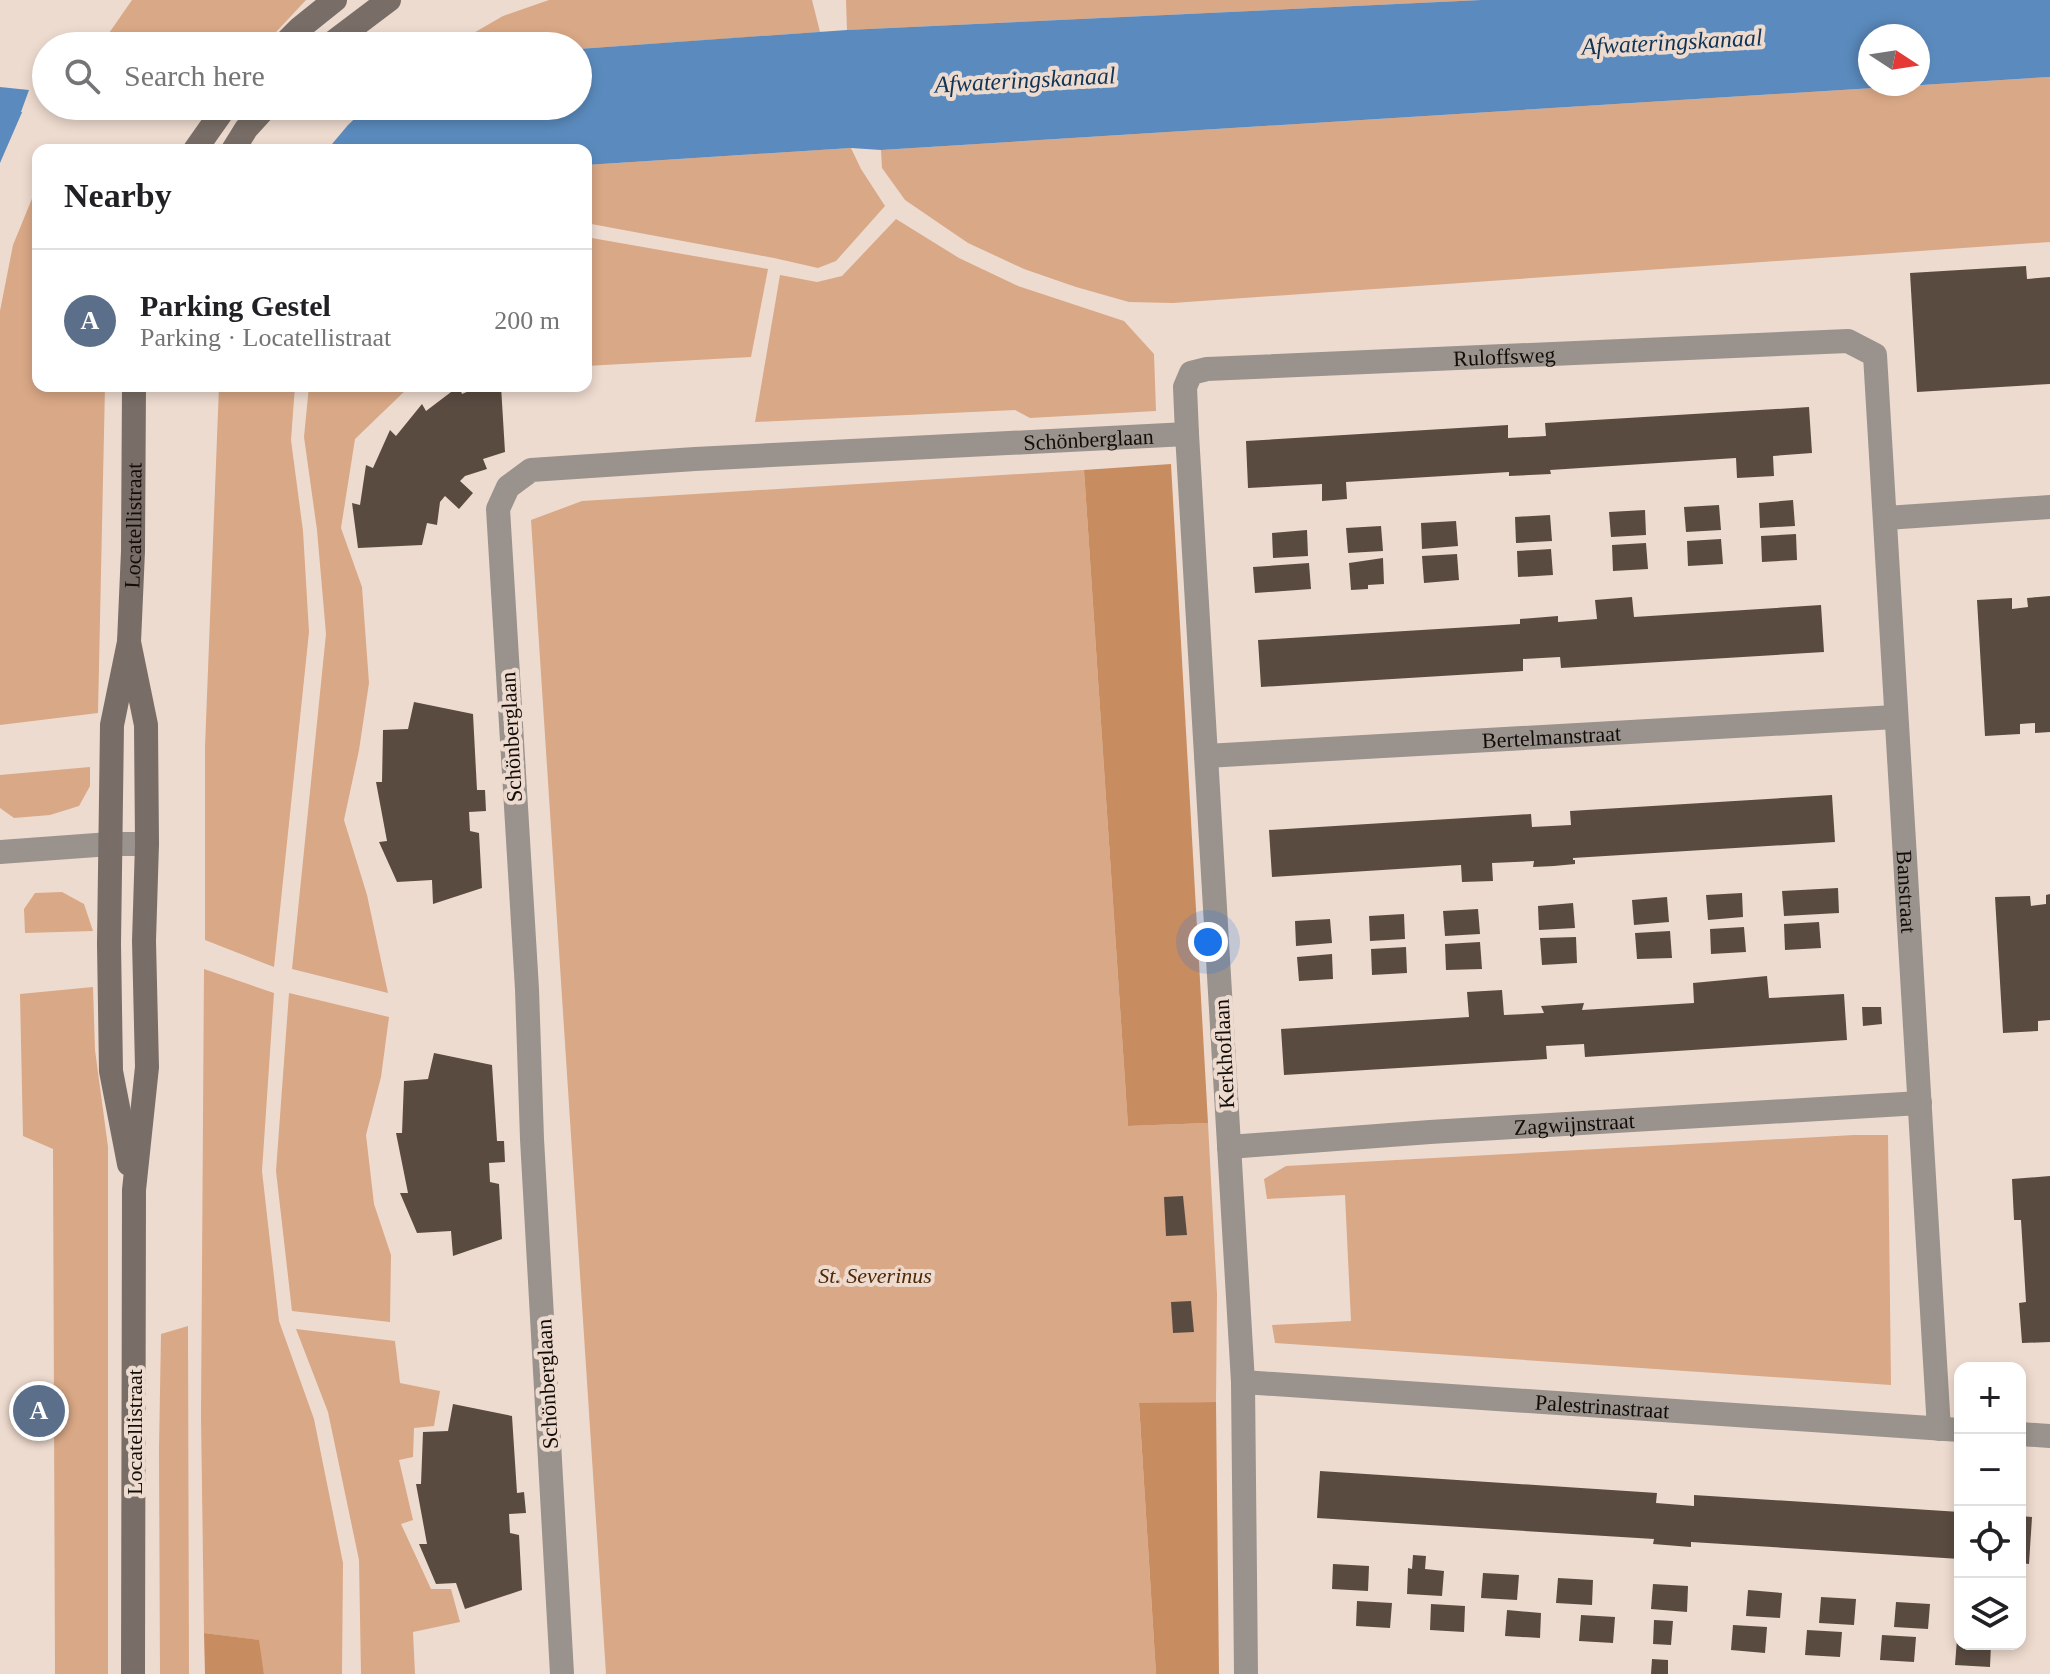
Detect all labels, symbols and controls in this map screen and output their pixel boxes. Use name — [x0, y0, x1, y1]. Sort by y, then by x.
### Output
water label: Afwateringskanaal — [1579, 24, 1764, 60]
north arrow — [1858, 24, 1930, 96]
search box — [32, 32, 592, 120]
icon: search — [60, 54, 104, 98]
text: Search here — [124, 59, 265, 92]
water label: Afwateringskanaal — [932, 62, 1117, 98]
text: Nearby — [64, 177, 172, 214]
text: Parking Gestel — [140, 289, 331, 322]
text: A — [81, 306, 99, 335]
text: 200 m — [494, 306, 560, 335]
text: Parking · Locatellistraat — [140, 323, 391, 352]
street label: Ruloffsweg — [1453, 341, 1556, 371]
street label: Schönberglaan — [1023, 423, 1154, 455]
street label: Locatellistraat — [119, 463, 146, 589]
street label: Schönberglaan — [495, 671, 527, 803]
street label: Bertelmanstraat — [1481, 720, 1622, 753]
street label: Banstraat — [1892, 849, 1922, 934]
your location — [1188, 922, 1228, 962]
street label: Kerkhoflaan — [1209, 998, 1239, 1110]
street label: Zagwijnstraat — [1513, 1107, 1635, 1140]
park label: St. Severinus — [818, 1263, 932, 1288]
street label: Schönberglaan — [531, 1318, 563, 1450]
map controls — [1954, 1362, 2026, 1650]
button: + — [1954, 1362, 2026, 1434]
street label: Locatellistraat — [122, 1369, 147, 1495]
pin: A — [13, 1381, 65, 1441]
street label: Palestrinastraat — [1534, 1389, 1670, 1423]
button: − — [1954, 1434, 2026, 1506]
button: locate — [1954, 1506, 2026, 1578]
button: layers — [1954, 1578, 2026, 1650]

